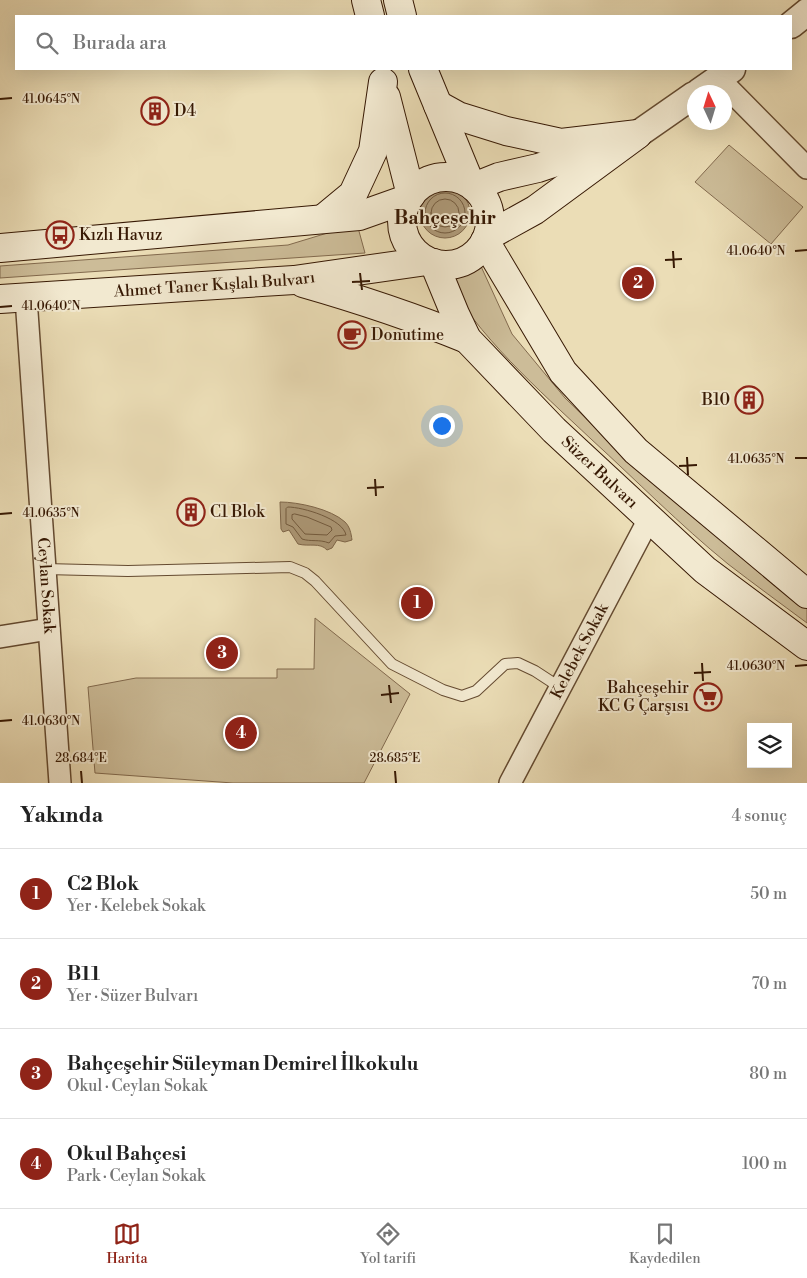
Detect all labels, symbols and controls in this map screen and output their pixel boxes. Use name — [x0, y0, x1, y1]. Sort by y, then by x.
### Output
search box — [15, 15, 792, 70]
icon: search — [33, 29, 61, 57]
text: Burada ara — [73, 31, 167, 55]
north arrow — [687, 85, 732, 130]
text: 41.0645°N — [22, 92, 80, 107]
building icon: D4 — [140, 96, 170, 126]
place label: D4 — [174, 101, 196, 121]
district label: Bahçeşehir — [394, 206, 496, 230]
bus stop icon: Kızlı Havuz — [45, 220, 75, 250]
place label: Kızlı Havuz — [79, 225, 163, 245]
text: 41.0640°N — [726, 244, 786, 259]
pin: 2 — [622, 264, 654, 302]
street label: Ahmet Taner Kışlalı Bulvarı — [112, 267, 316, 302]
text: 41.0640°N — [21, 299, 81, 314]
cafe icon: Donutime — [337, 320, 367, 350]
place label: Donutime — [371, 325, 444, 345]
building icon: B10 — [734, 385, 764, 415]
place label: B10 — [701, 390, 730, 410]
your location — [429, 413, 455, 439]
street label: Süzer Bulvarı — [557, 432, 642, 513]
text: 41.0635°N — [728, 452, 785, 467]
building icon: C1 Blok — [176, 497, 206, 527]
place label: C1 Blok — [210, 502, 266, 522]
text: 41.0635°N — [23, 506, 80, 521]
street label: Ceylan Sokak — [33, 537, 60, 636]
pin: 1 — [401, 584, 433, 622]
street label: Kelebek Sokak — [546, 599, 613, 702]
pin: 3 — [206, 634, 238, 672]
text: 41.0630°N — [727, 659, 785, 674]
place label: Bahçeşehir KC G Çarşısı — [598, 678, 689, 716]
supermarket icon: Bahçeşehir KC G Çarşısı — [693, 682, 723, 712]
text: 41.0630°N — [22, 714, 80, 729]
pin: 4 — [225, 714, 257, 752]
map controls — [747, 723, 792, 768]
button: layers — [747, 723, 792, 768]
text: 28.684°E — [55, 751, 107, 766]
text: 28.685°E — [370, 751, 420, 766]
text: Yakında — [20, 803, 103, 829]
text: 4 sonuç — [731, 806, 787, 826]
text: C2 Blok — [67, 872, 139, 896]
text: 1 — [32, 884, 40, 904]
text: 50 m — [750, 884, 787, 904]
text: Yer · Kelebek Sokak — [67, 896, 205, 916]
text: B11 — [67, 962, 100, 986]
text: 2 — [31, 974, 41, 994]
text: 70 m — [751, 974, 787, 994]
text: Yer · Süzer Bulvarı — [67, 986, 198, 1006]
text: Bahçeşehir Süleyman Demirel İlkokulu — [67, 1052, 418, 1076]
text: 3 — [31, 1064, 41, 1084]
text: 80 m — [749, 1064, 787, 1084]
text: Okul · Ceylan Sokak — [67, 1076, 207, 1096]
text: Okul Bahçesi — [67, 1142, 186, 1166]
text: 4 — [31, 1154, 41, 1174]
text: 100 m — [742, 1154, 787, 1174]
text: Park · Ceylan Sokak — [67, 1166, 205, 1186]
tab: Harita — [106, 1220, 148, 1268]
tab: Yol tarifi — [361, 1220, 416, 1268]
tab: Kaydedilen — [629, 1220, 701, 1268]

